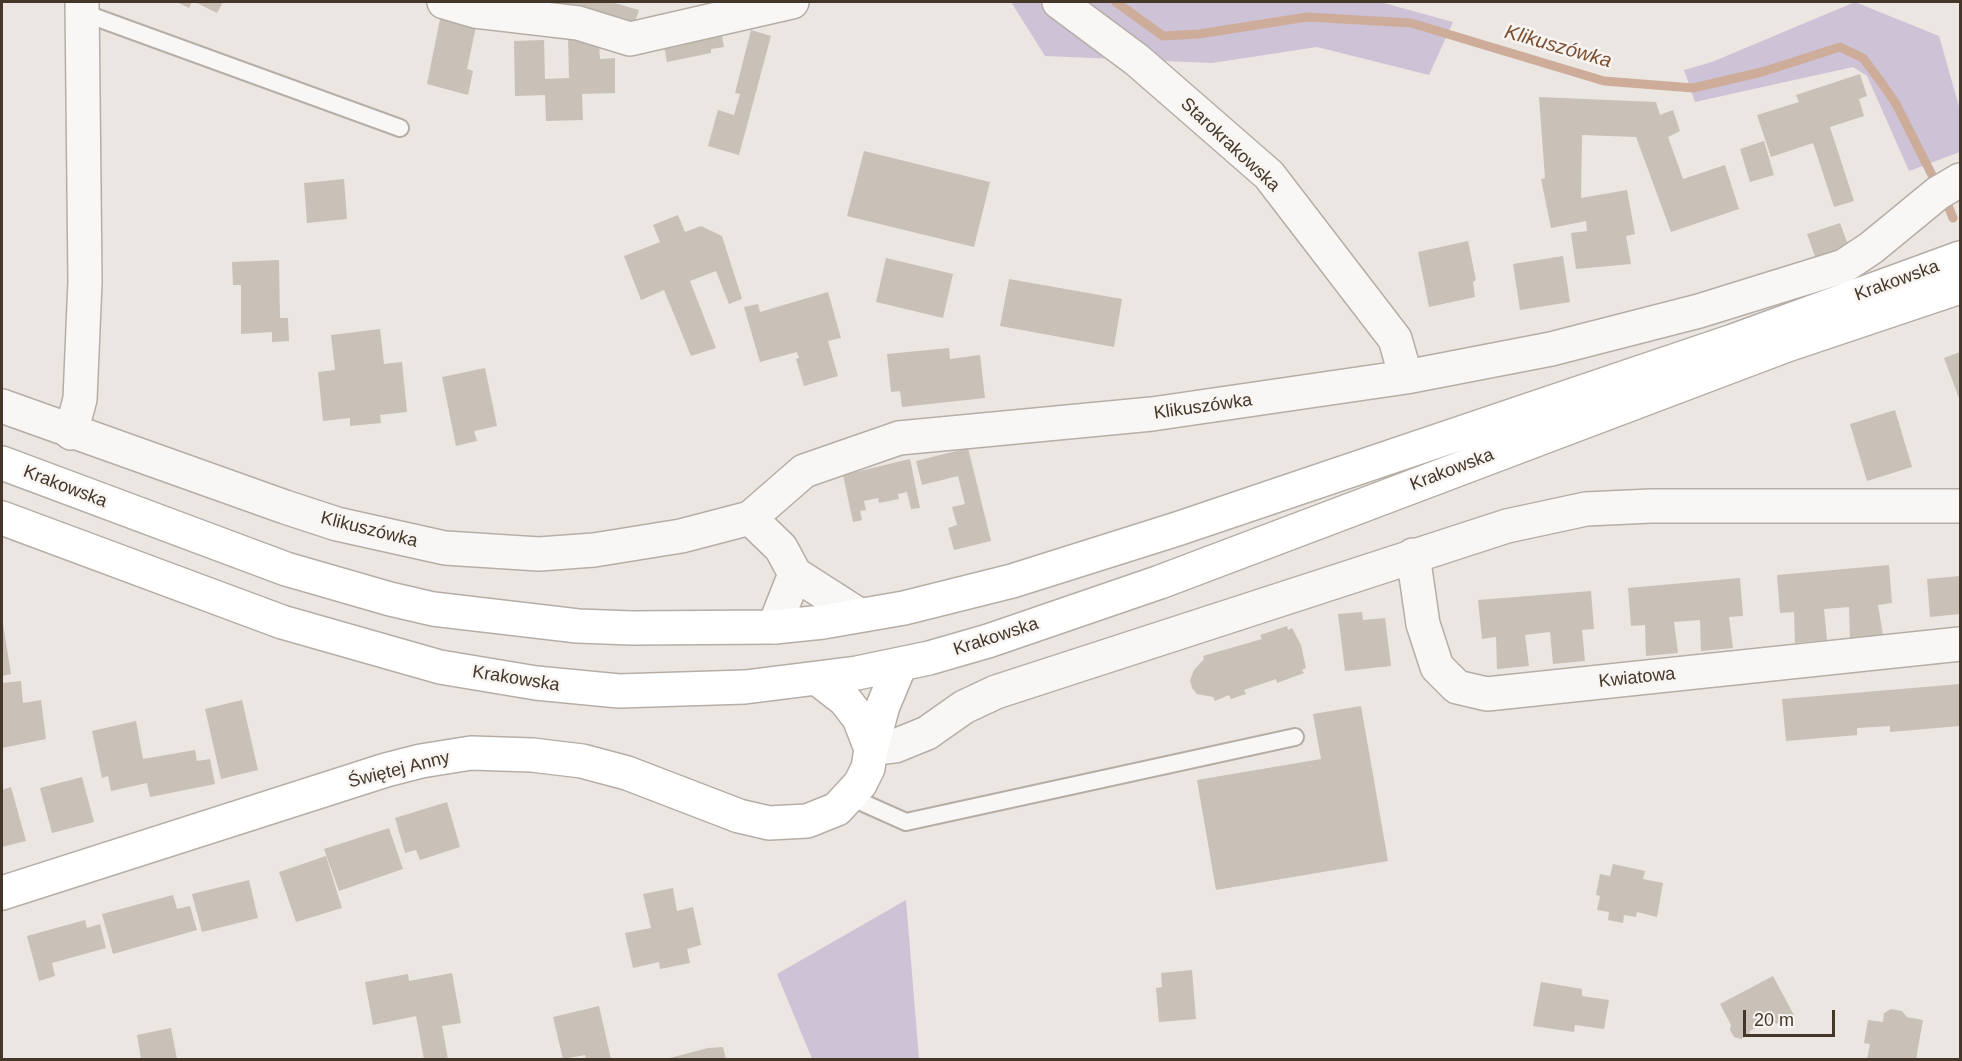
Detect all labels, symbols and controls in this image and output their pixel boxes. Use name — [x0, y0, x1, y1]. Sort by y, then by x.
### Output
water label: Klikuszówka — [1502, 20, 1614, 74]
street label: Starokrakowska — [1176, 93, 1284, 197]
street label: Krakowska — [1852, 256, 1942, 306]
street label: Klikuszówka — [1152, 389, 1254, 425]
street label: Krakowska — [1407, 444, 1497, 496]
street label: Krakowska — [20, 461, 110, 513]
street label: Klikuszówka — [318, 508, 420, 552]
street label: Krakowska — [951, 613, 1041, 661]
street label: Krakowska — [471, 661, 561, 697]
street label: Kwiatowa — [1598, 663, 1676, 693]
street label: Świętej Anny — [346, 747, 452, 793]
scale bar — [1746, 998, 1838, 1036]
text: 20 m — [1754, 1010, 1794, 1030]

